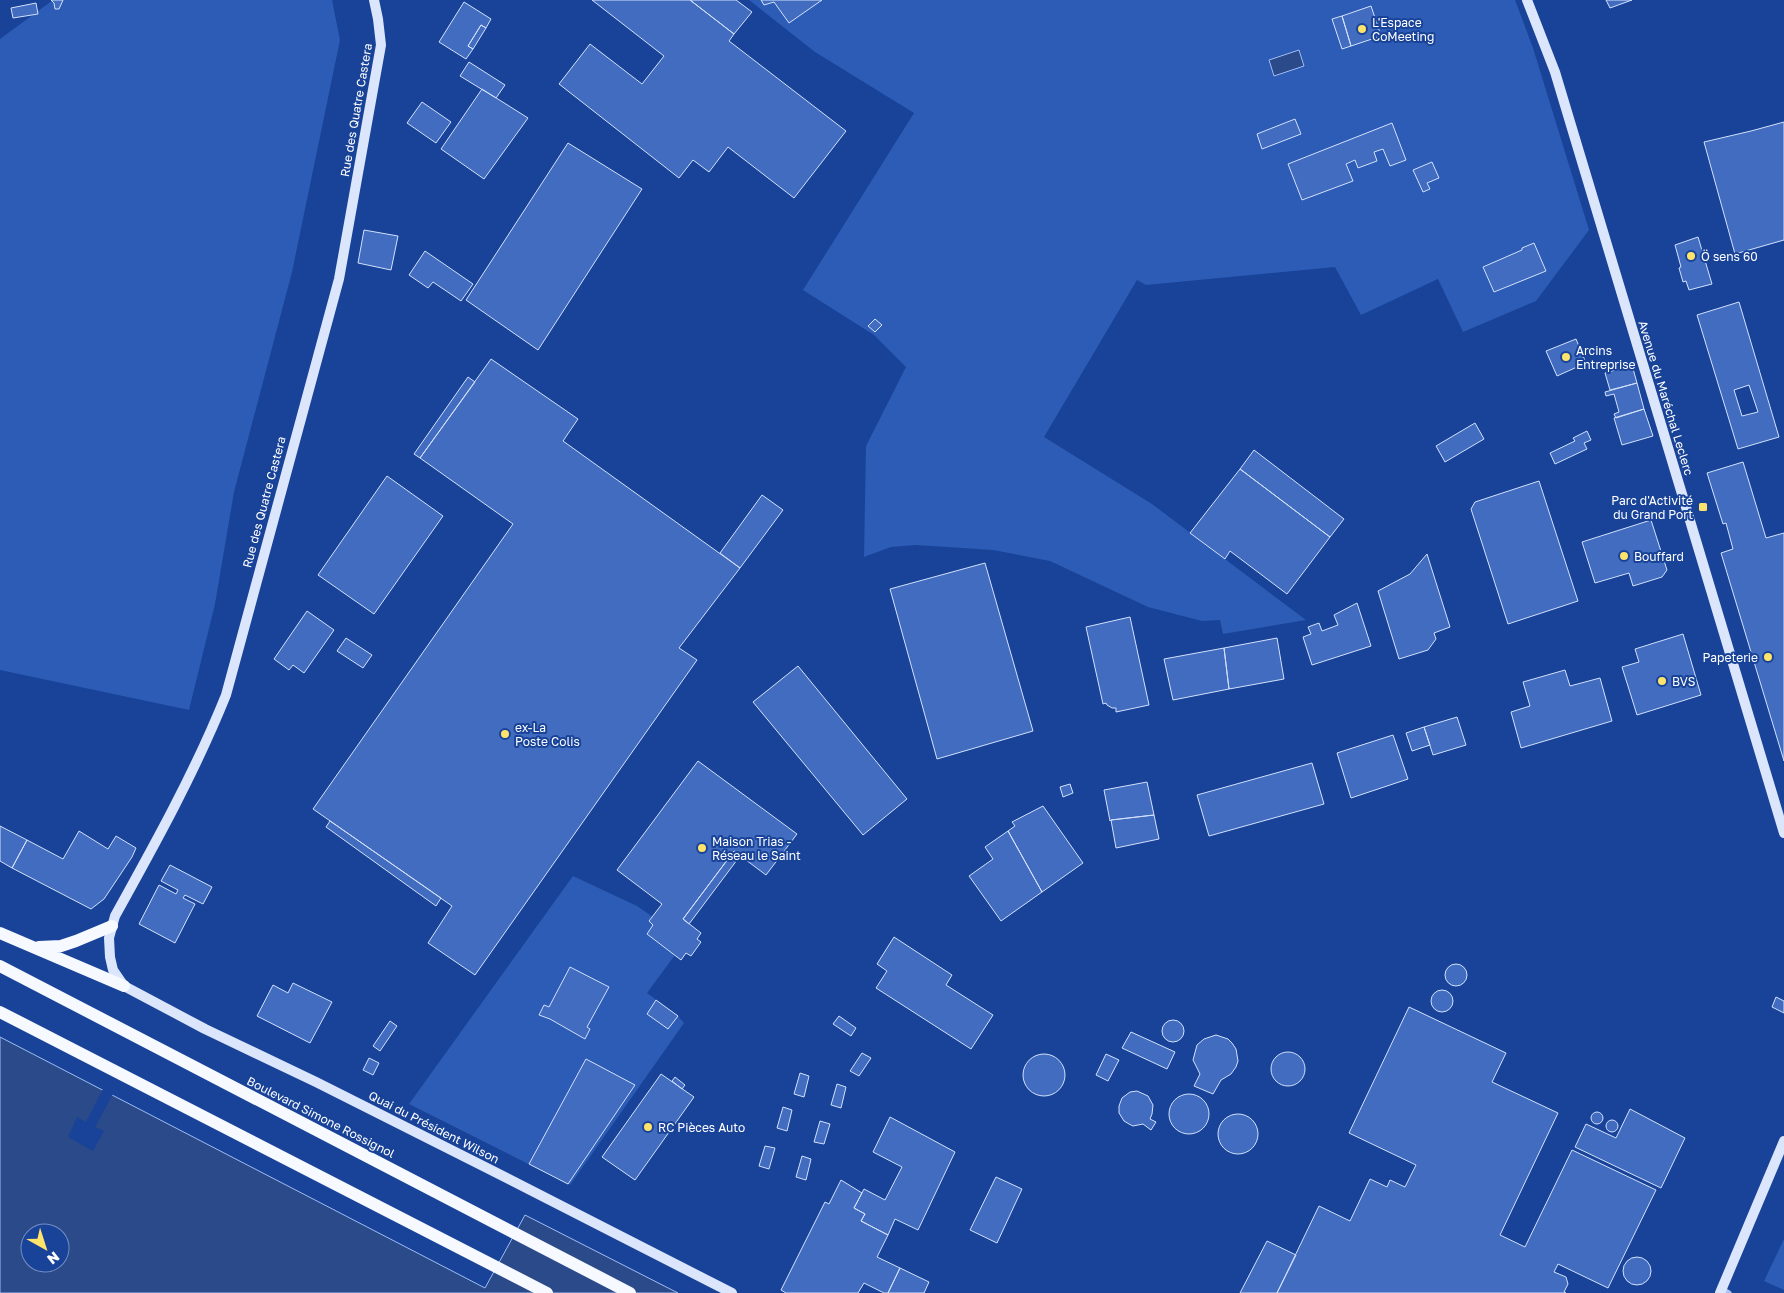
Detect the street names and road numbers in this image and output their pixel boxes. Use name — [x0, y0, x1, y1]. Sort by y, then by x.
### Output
street label: Rue des Quatre Castera — [337, 42, 375, 178]
street label: Avenue du Maréchal Leclerc — [1635, 319, 1697, 478]
street label: Rue des Quatre Castera — [239, 435, 289, 569]
street label: Boulevard Simone Rossignol — [245, 1073, 398, 1161]
street label: Quai du Président Wilson — [366, 1087, 502, 1167]

